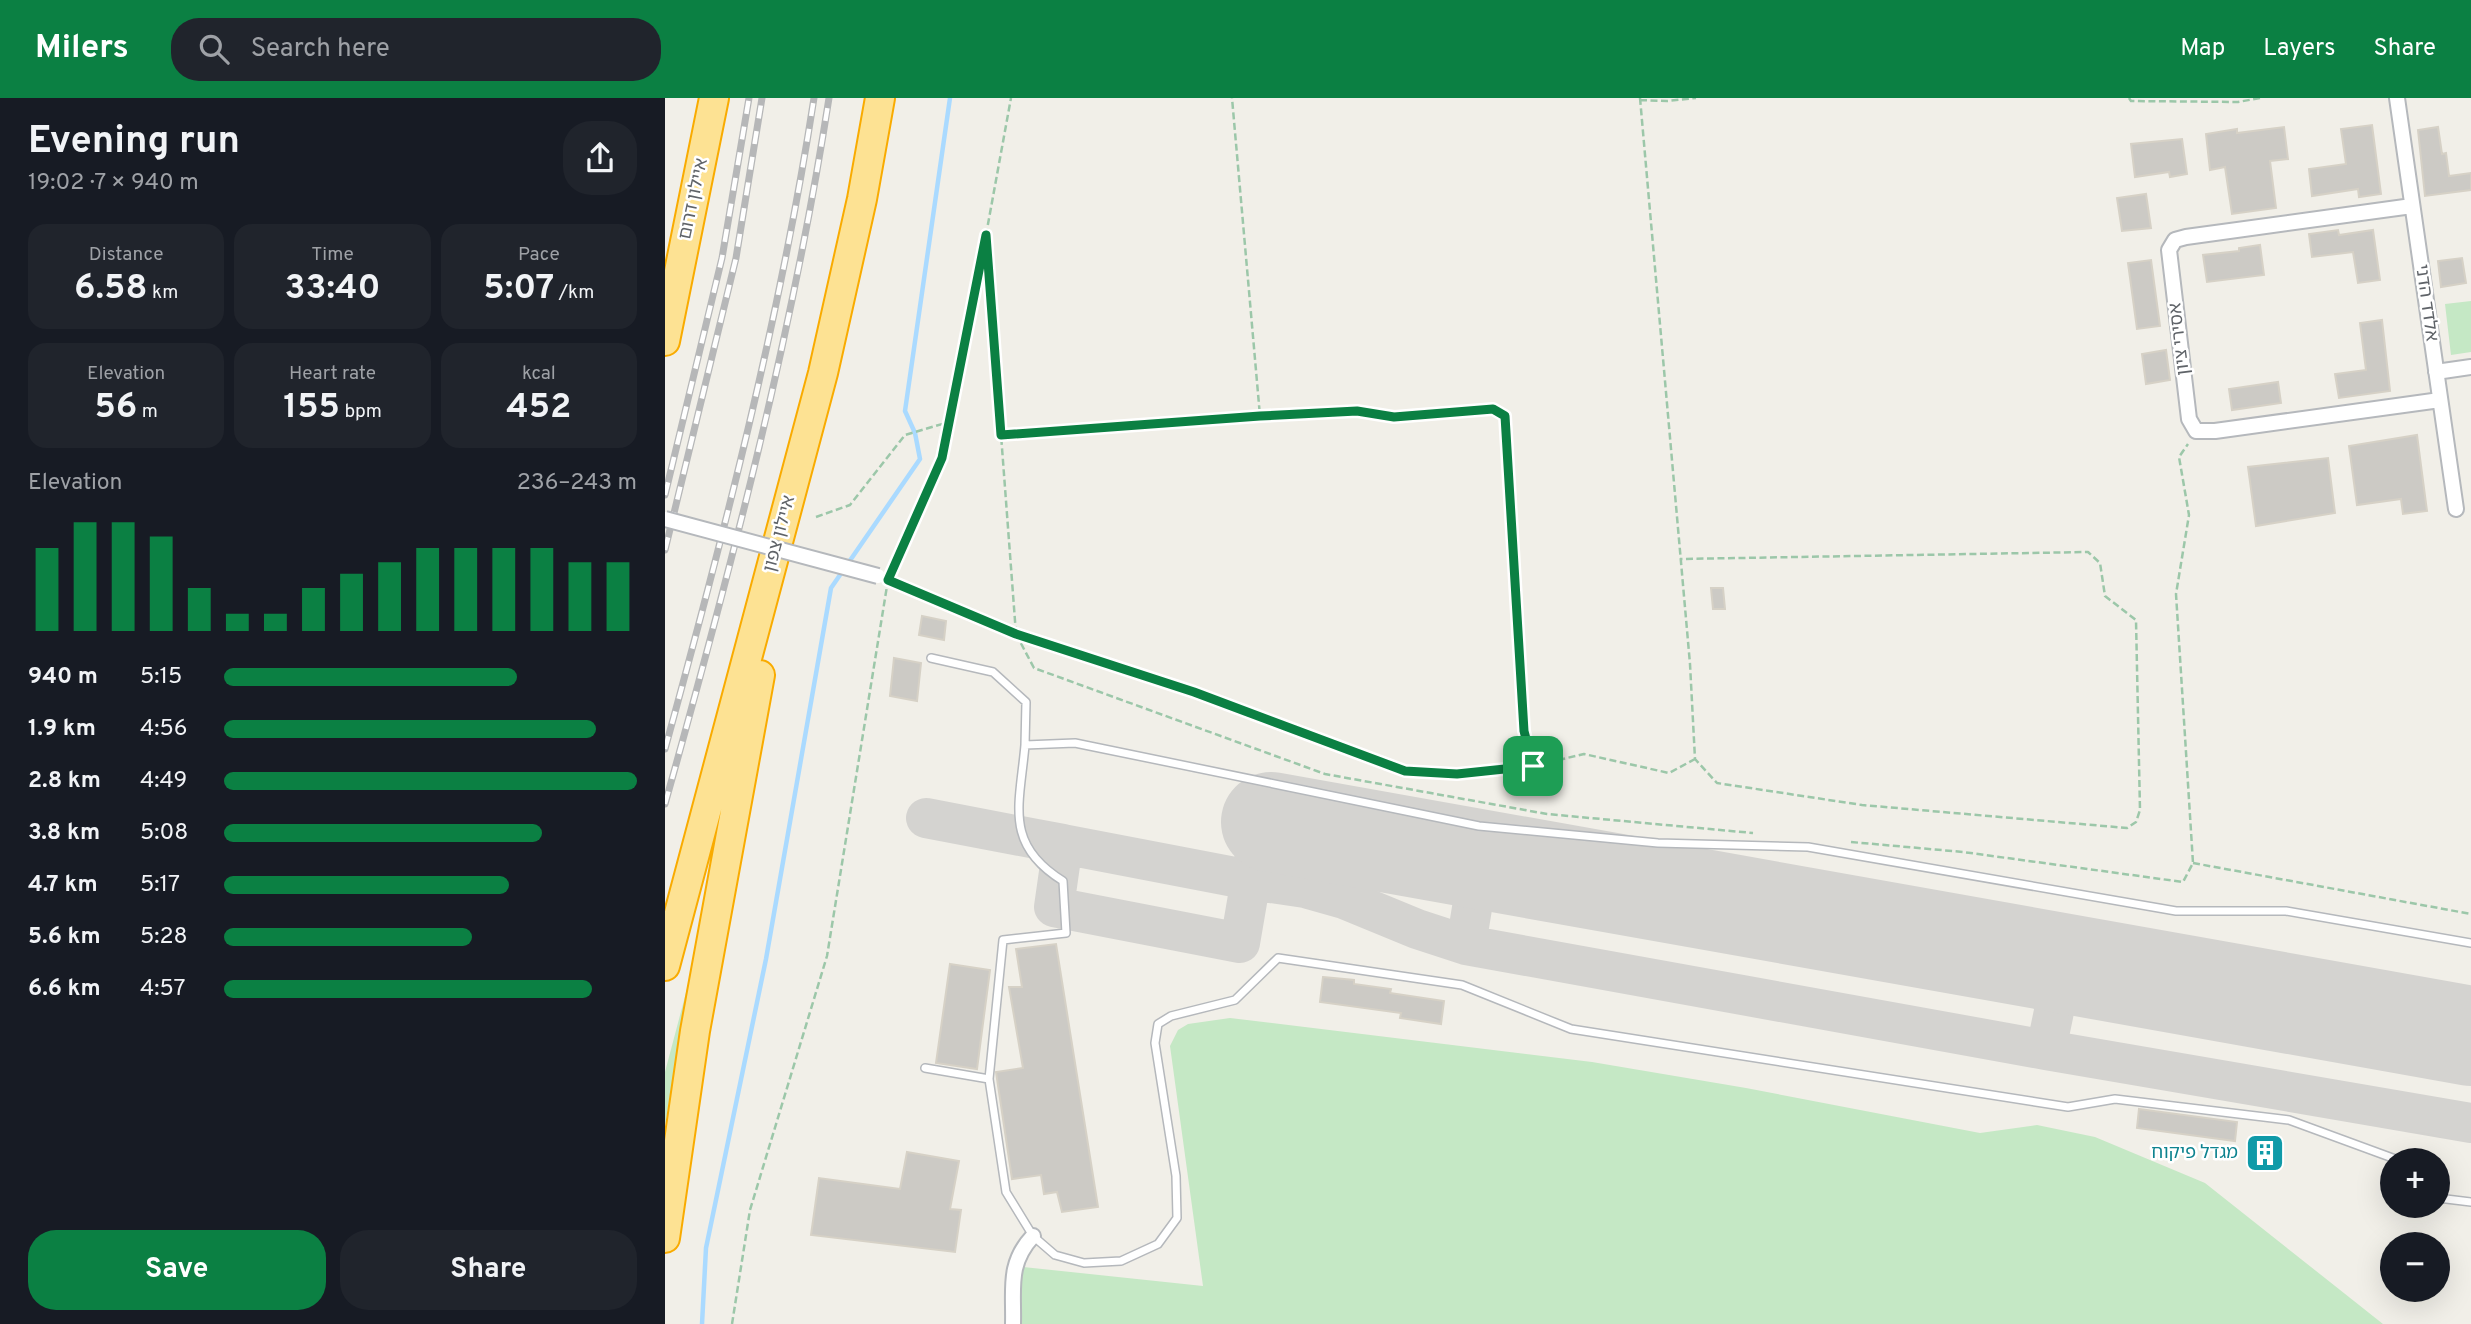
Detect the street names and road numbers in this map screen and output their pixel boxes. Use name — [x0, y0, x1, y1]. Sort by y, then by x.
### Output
street label: איילון דרום — [674, 156, 714, 242]
street label: אלדד הדני — [2409, 263, 2443, 343]
street label: אסירי ציון — [2164, 301, 2196, 377]
street label: איילון צפון — [759, 493, 801, 575]

